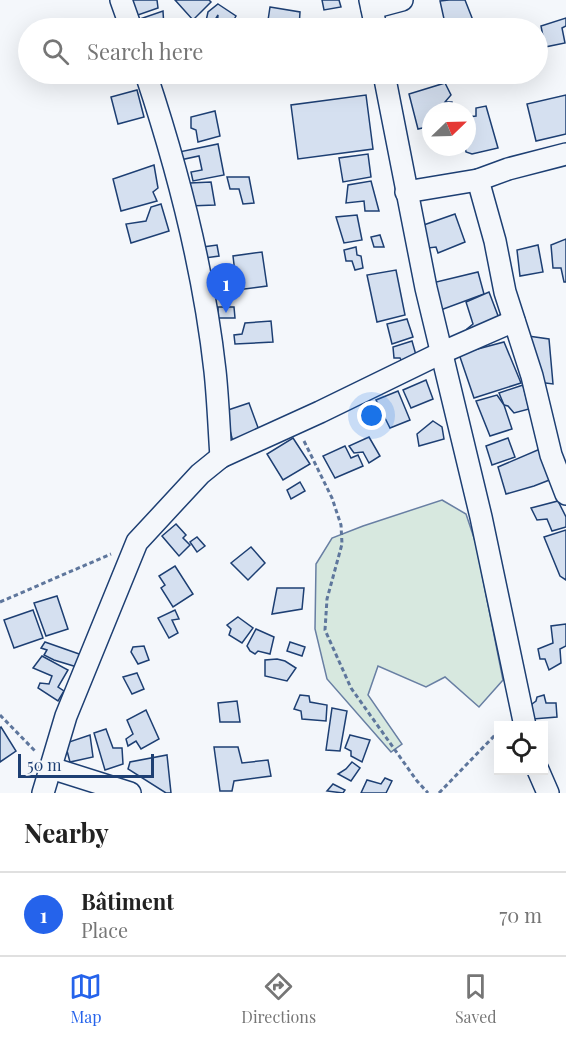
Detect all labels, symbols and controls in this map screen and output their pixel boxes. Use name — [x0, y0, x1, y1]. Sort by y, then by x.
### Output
search box — [18, 18, 548, 84]
icon: search — [39, 35, 72, 68]
text: Search here — [87, 36, 203, 66]
north arrow — [422, 102, 476, 156]
pin: 1 — [206, 264, 246, 313]
your location — [357, 401, 386, 430]
map controls — [494, 721, 548, 775]
button: locate — [494, 721, 548, 775]
scale bar — [18, 751, 154, 778]
text: 50 m — [27, 754, 61, 775]
text: Nearby — [24, 815, 109, 850]
text: Bâtiment — [81, 886, 174, 916]
text: 1 — [40, 901, 47, 928]
text: 70 m — [499, 901, 542, 928]
text: Place — [81, 916, 128, 943]
tab: Map — [69, 970, 102, 1027]
tab: Directions — [241, 970, 316, 1027]
tab: Saved — [455, 970, 497, 1027]

